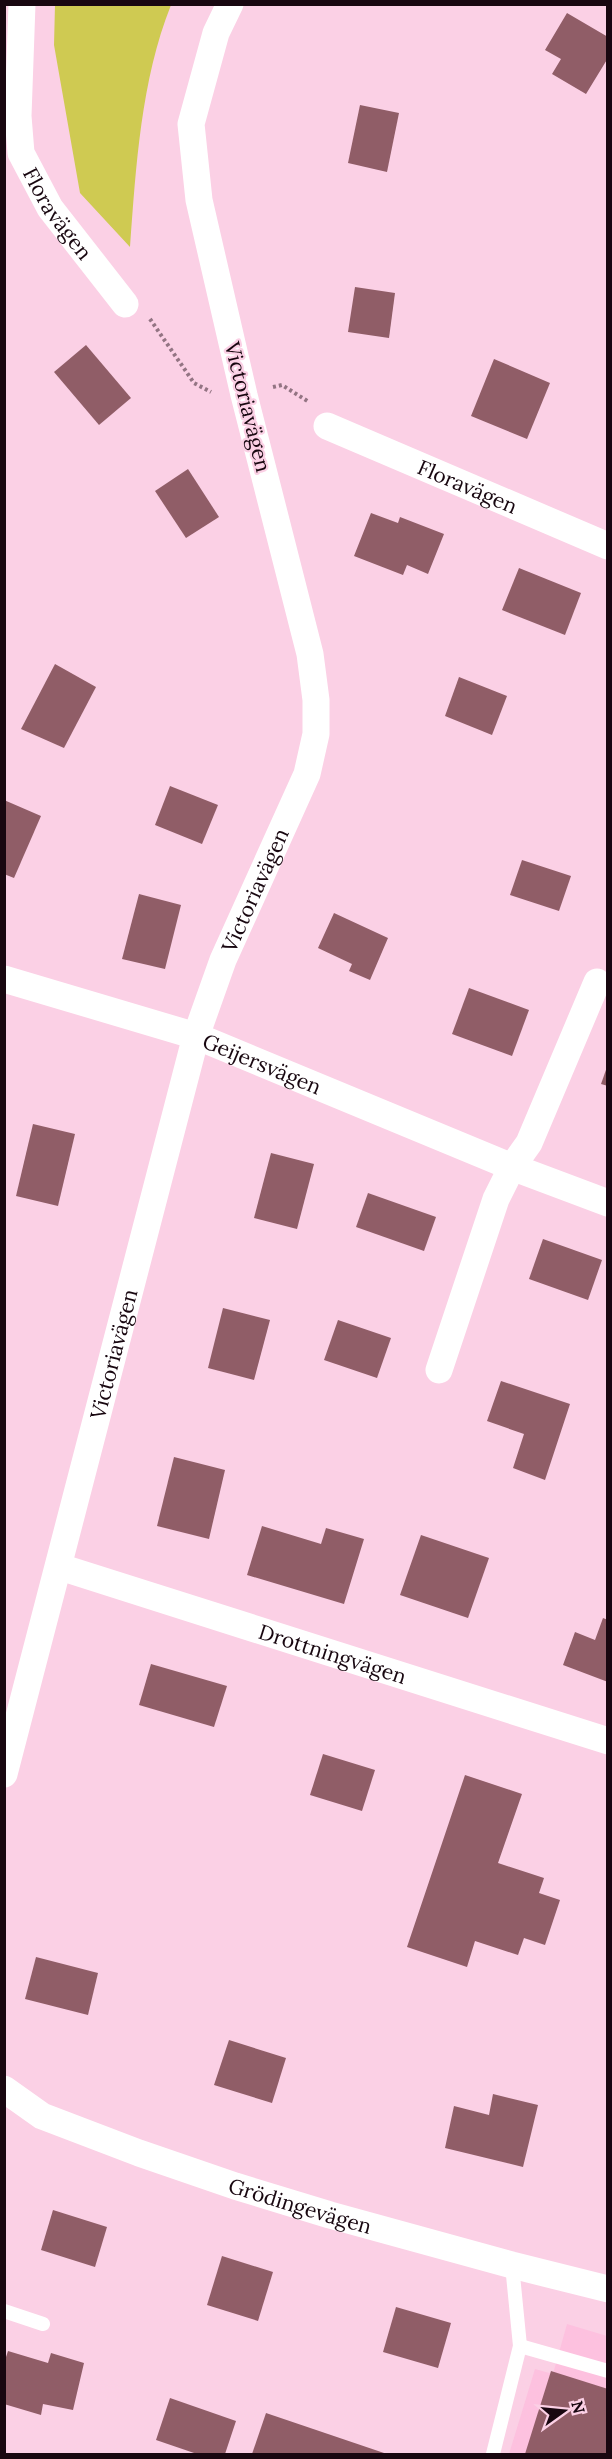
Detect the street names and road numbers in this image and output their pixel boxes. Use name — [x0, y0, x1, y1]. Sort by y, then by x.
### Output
street label: Floravägen — [17, 162, 99, 265]
street label: Victoriavägen — [219, 338, 277, 475]
street label: Floravägen — [414, 453, 522, 519]
street label: Victoriavägen — [214, 823, 294, 957]
street label: Geijersvägen — [199, 1027, 326, 1100]
street label: Victoriavägen — [83, 1286, 143, 1423]
street label: Drottningvägen — [255, 1617, 410, 1690]
street label: Grödingevägen — [225, 2171, 375, 2239]

